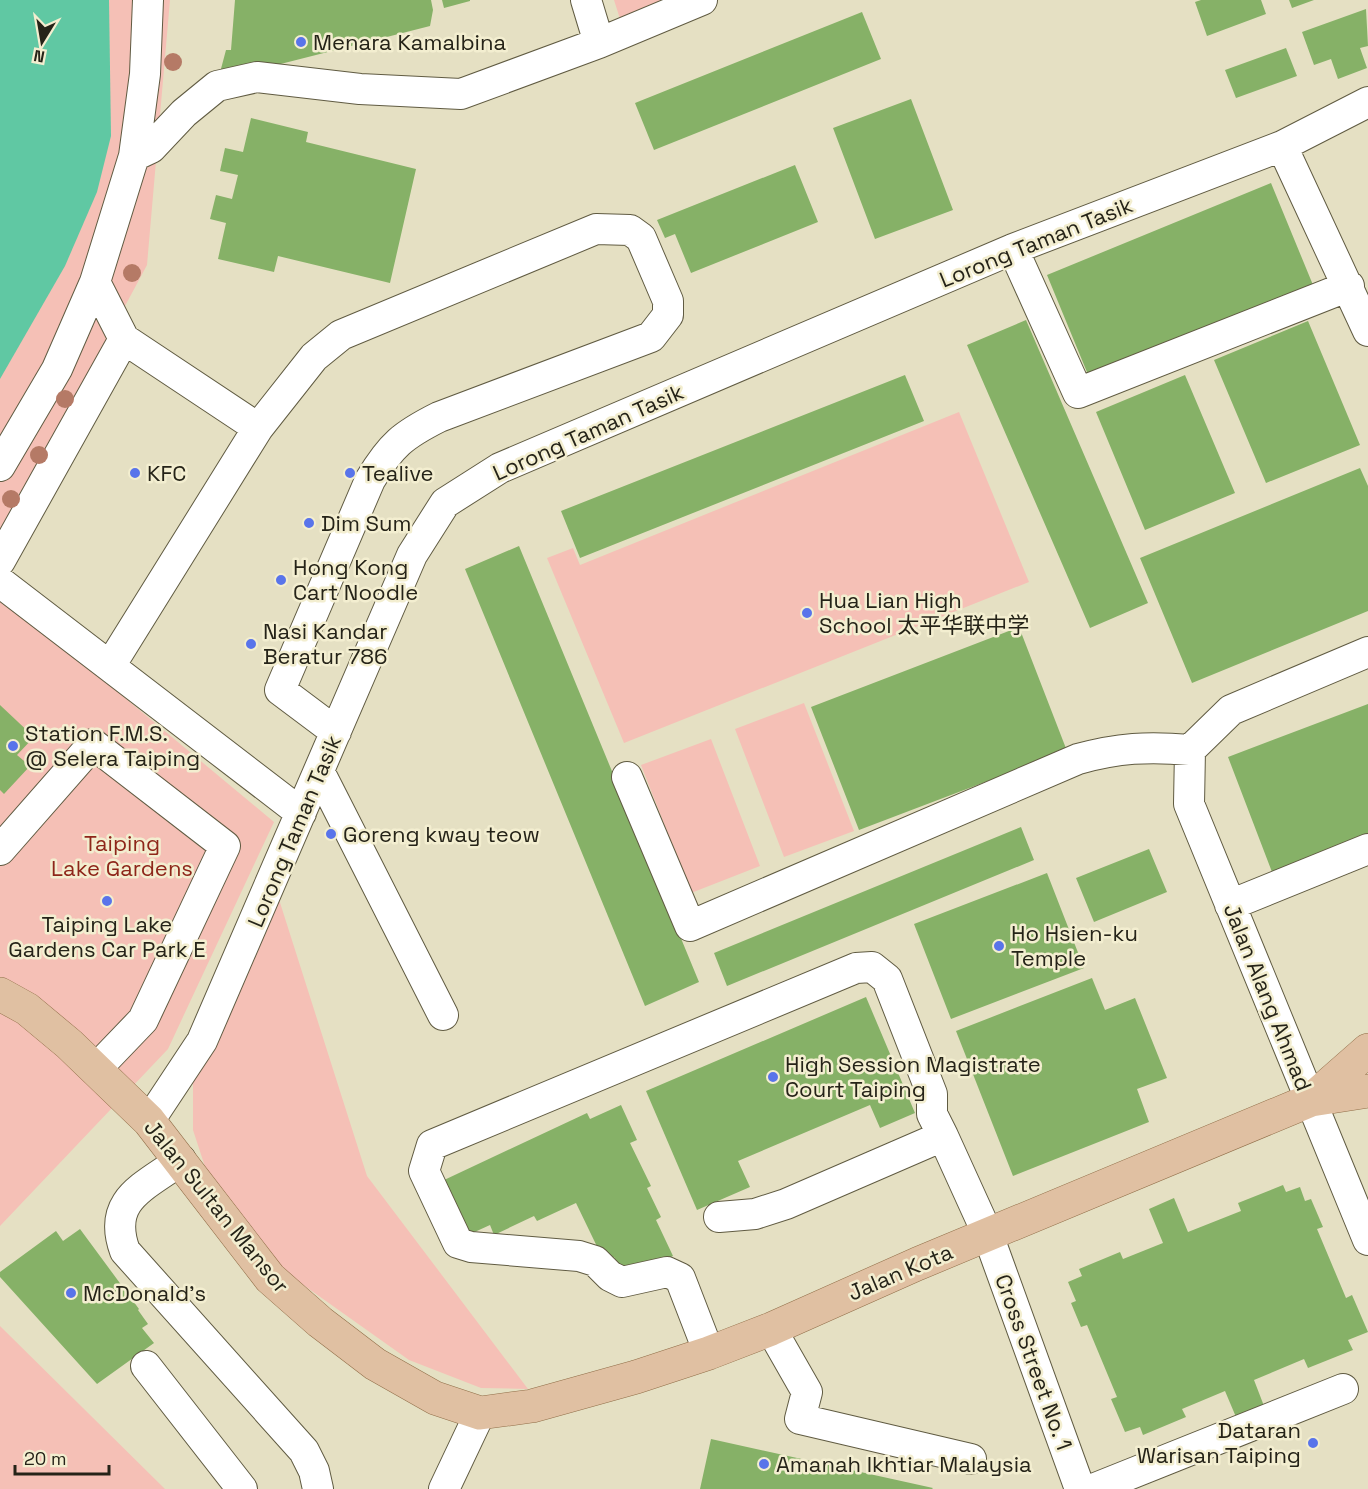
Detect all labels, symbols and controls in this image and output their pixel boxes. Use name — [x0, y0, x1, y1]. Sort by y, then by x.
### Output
north arrow — [12, 12, 72, 72]
place label: Menara Kamalbina — [313, 28, 506, 56]
marker: Menara Kamalbina — [294, 35, 308, 49]
text: N — [32, 45, 47, 68]
street label: Lorong Taman Tasik — [935, 190, 1137, 294]
street label: Lorong Taman Tasik — [488, 377, 688, 487]
place label: KFC — [147, 459, 186, 487]
place label: Tealive — [362, 459, 434, 487]
marker: KFC — [128, 466, 142, 480]
marker: Tealive — [343, 466, 357, 480]
place label: Dim Sum — [321, 509, 411, 537]
marker: Dim Sum — [302, 516, 316, 530]
place label: Hong Kong Cart Noodle — [293, 553, 418, 606]
marker: Hong Kong Cart Noodle — [274, 573, 288, 587]
place label: Hua Lian High School 太平华联中学 — [819, 586, 1029, 639]
marker: Hua Lian High School 太平华联中学 — [800, 606, 814, 620]
place label: Nasi Kandar Beratur 786 — [263, 617, 388, 670]
marker: Nasi Kandar Beratur 786 — [244, 637, 258, 651]
place label: Station F.M.S. @ Selera Taiping — [25, 719, 200, 772]
street label: Lorong Taman Tasik — [241, 731, 347, 931]
marker: Station F.M.S. @ Selera Taiping — [6, 739, 20, 753]
place label: Goreng kway teow — [343, 820, 540, 848]
marker: Goreng kway teow — [324, 827, 338, 841]
park label: Taiping Lake Gardens — [51, 829, 193, 882]
marker: Taiping Lake Gardens Car Park E — [100, 894, 114, 908]
street label: Jalan Alang Ahmad — [1218, 899, 1318, 1095]
place label: Taiping Lake Gardens Car Park E — [8, 910, 206, 963]
place label: Ho Hsien-ku Temple — [1011, 919, 1138, 972]
marker: Ho Hsien-ku Temple — [992, 939, 1006, 953]
place label: High Session Magistrate Court Taiping — [785, 1050, 1041, 1103]
marker: High Session Magistrate Court Taiping — [766, 1070, 780, 1084]
street label: Jalan Sultan Mansor — [138, 1114, 296, 1298]
street label: Jalan Kota — [843, 1237, 957, 1307]
street label: Cross Street No. 1 — [989, 1270, 1079, 1454]
place label: McDonald's — [83, 1279, 206, 1307]
marker: McDonald's — [64, 1286, 78, 1300]
place label: Dataran Warisan Taiping — [1137, 1416, 1301, 1469]
marker: Dataran Warisan Taiping — [1306, 1436, 1320, 1450]
scale bar — [15, 1438, 110, 1476]
text: 20 m — [24, 1447, 67, 1470]
place label: Amanah Ikhtiar Malaysia — [776, 1450, 1032, 1478]
marker: Amanah Ikhtiar Malaysia — [757, 1457, 771, 1471]

